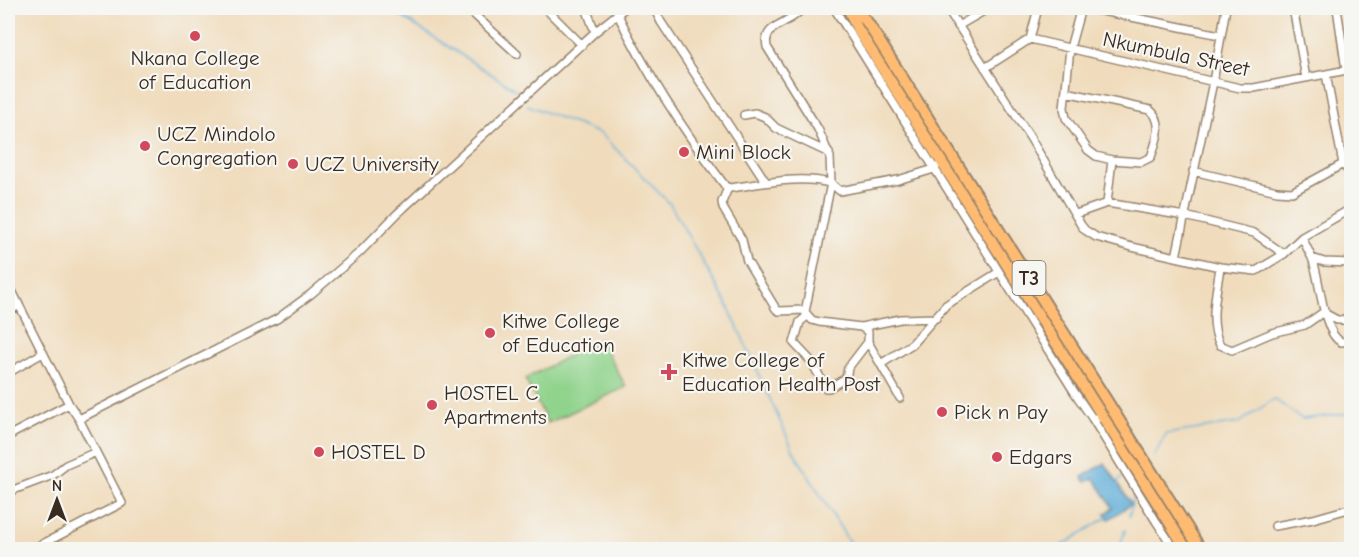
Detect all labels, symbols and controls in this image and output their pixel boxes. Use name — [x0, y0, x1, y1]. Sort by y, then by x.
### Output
street label: Nkumbula Street — [1101, 27, 1252, 81]
marker: Nkana College of Education — [188, 29, 202, 43]
place label: Nkana College of Education — [130, 46, 260, 94]
place label: UCZ Mindolo Congregation — [157, 122, 278, 170]
marker: UCZ Mindolo Congregation — [138, 139, 152, 153]
place label: Mini Block — [696, 140, 791, 164]
marker: Mini Block — [677, 145, 691, 159]
place label: UCZ University — [305, 152, 439, 176]
marker: UCZ University — [286, 157, 300, 171]
road number: T3 — [1012, 261, 1046, 295]
place label: Kitwe College of Education — [502, 309, 620, 357]
marker: Kitwe College of Education — [483, 326, 497, 340]
place label: Kitwe College of Education Health Post — [682, 348, 881, 396]
marker: Kitwe College of Education Health Post — [660, 363, 678, 381]
place label: HOSTEL C Apartments — [444, 381, 547, 429]
marker: HOSTEL C Apartments — [425, 398, 439, 412]
place label: Pick n Pay — [954, 400, 1048, 424]
marker: Pick n Pay — [935, 405, 949, 419]
place label: HOSTEL D — [331, 440, 426, 464]
marker: HOSTEL D — [312, 445, 326, 459]
place label: Edgars — [1009, 445, 1072, 469]
marker: Edgars — [990, 450, 1004, 464]
north arrow — [27, 470, 87, 530]
text: N — [52, 477, 62, 495]

